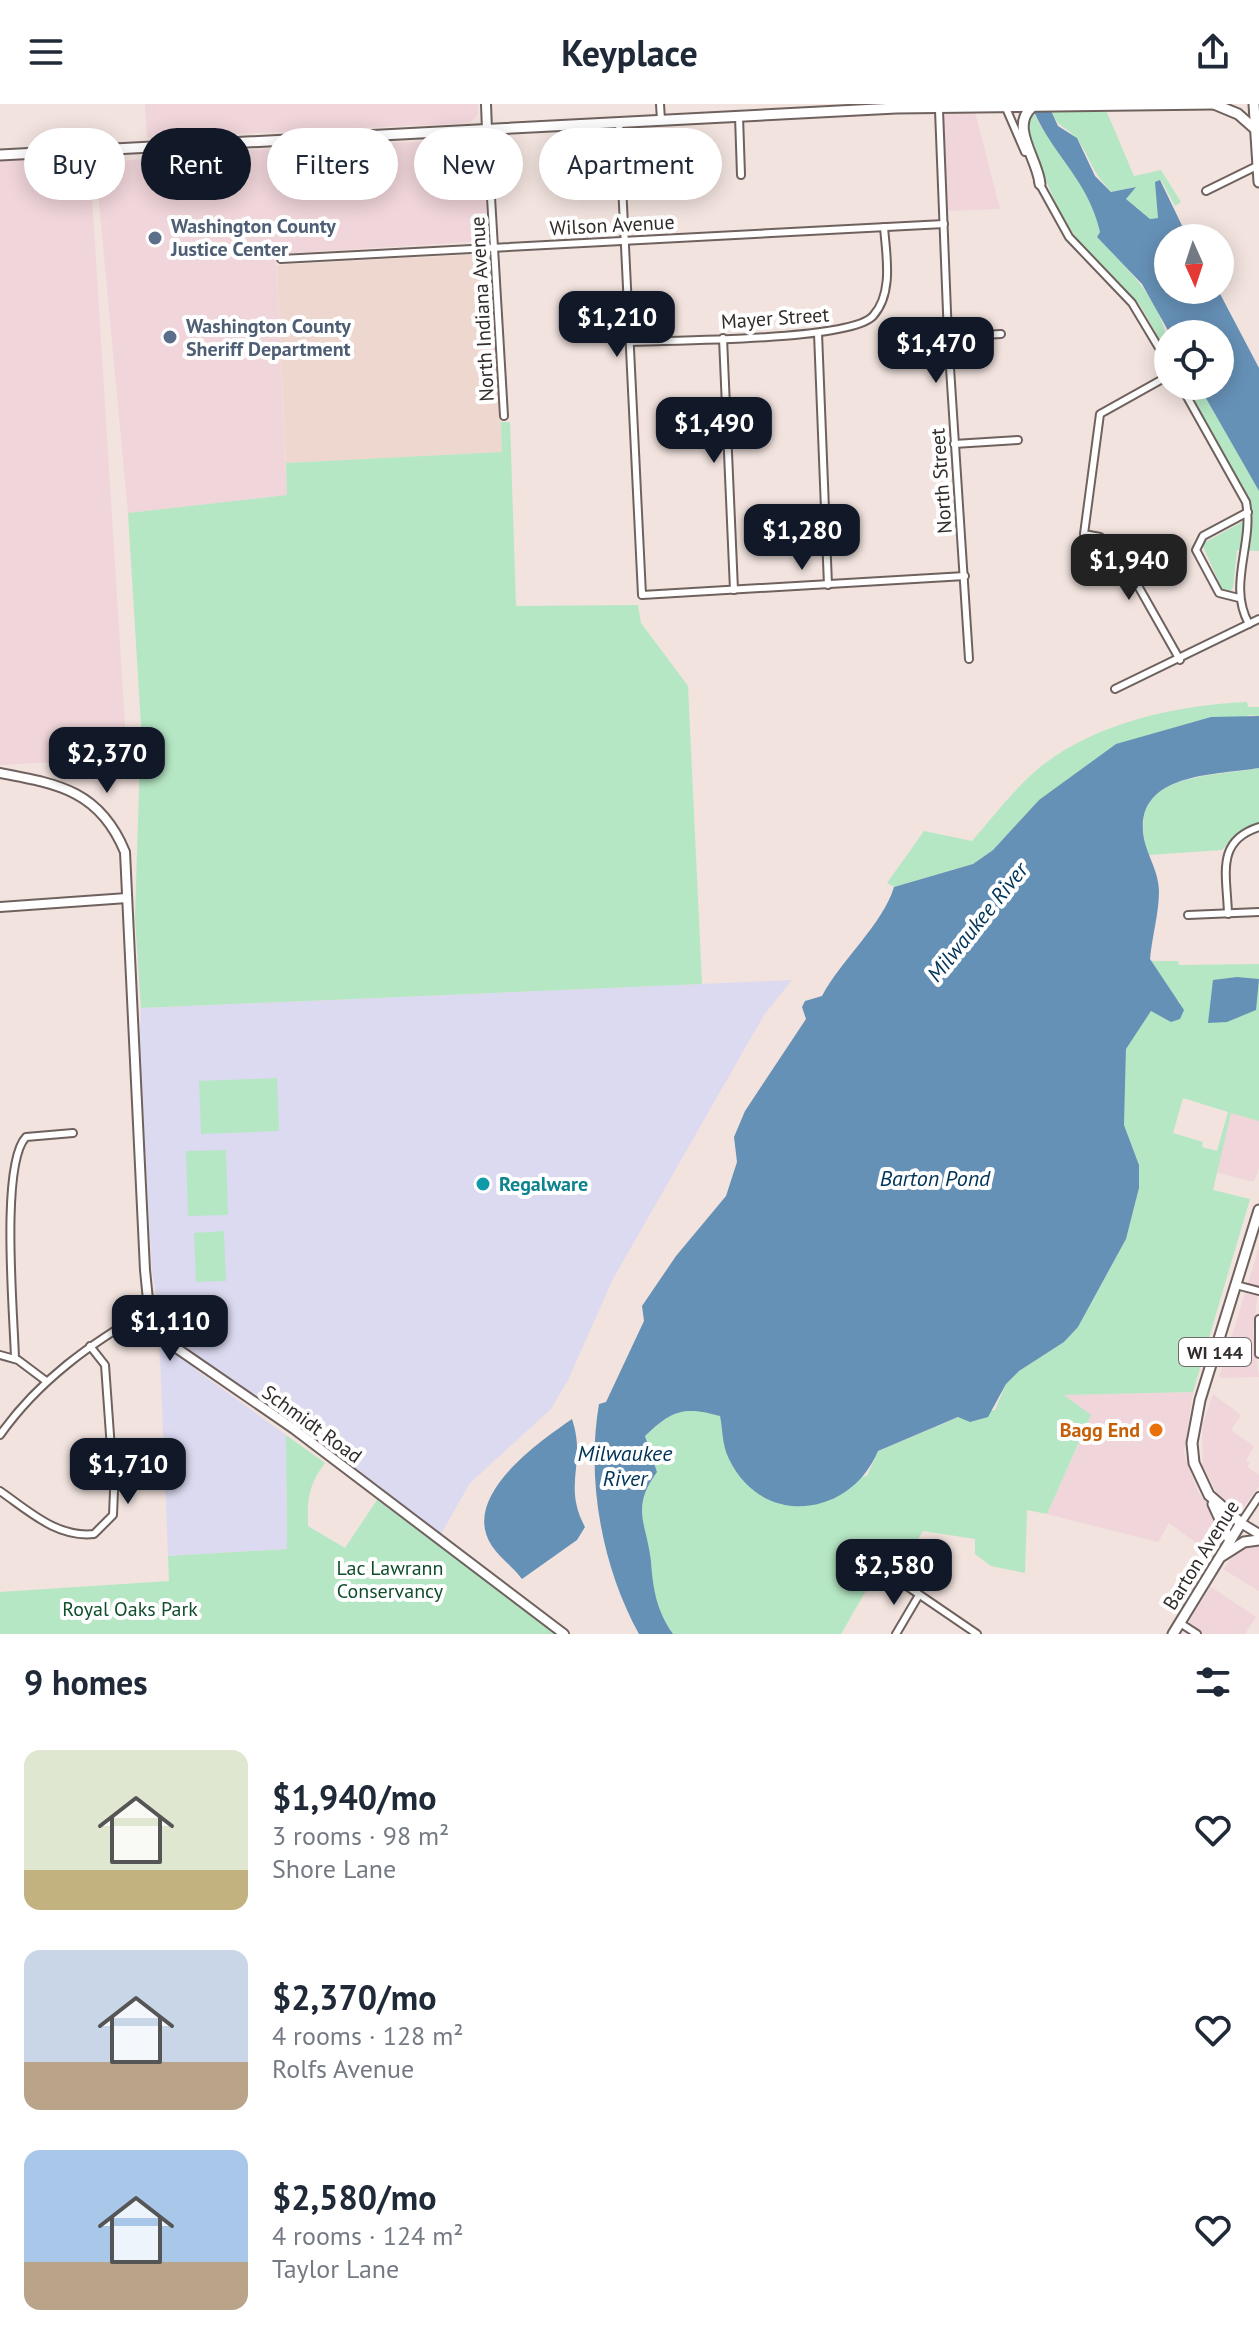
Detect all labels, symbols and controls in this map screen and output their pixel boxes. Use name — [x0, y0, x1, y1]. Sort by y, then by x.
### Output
text: Keyplace — [561, 29, 698, 76]
icon: menu — [24, 30, 68, 74]
icon: share — [1191, 30, 1235, 74]
chip: Buy — [24, 128, 125, 200]
chip: Rent — [141, 128, 251, 200]
chip: Filters — [267, 128, 398, 200]
chip: New — [414, 128, 523, 200]
chip: Apartment — [539, 128, 722, 200]
street label: Wilson Avenue — [549, 209, 675, 241]
place label: Washington County Justice Center — [170, 213, 336, 262]
street label: North Indiana Avenue — [464, 216, 500, 402]
north arrow — [1154, 224, 1234, 304]
map controls — [1154, 224, 1234, 400]
marker: Washington County Justice Center — [146, 229, 164, 247]
pin: $1,210 — [552, 291, 682, 359]
text: $1,210 — [577, 300, 657, 333]
street label: Mayer Street — [720, 301, 830, 335]
place label: Washington County Sheriff Department — [186, 313, 351, 362]
pin: $1,470 — [871, 317, 1001, 385]
button: locate — [1154, 320, 1234, 400]
text: $1,470 — [896, 326, 976, 359]
marker: Washington County Sheriff Department — [161, 328, 179, 346]
pin: $1,490 — [649, 397, 779, 465]
text: $1,490 — [674, 406, 754, 439]
street label: North Street — [924, 427, 958, 535]
pin: $1,280 — [737, 504, 867, 572]
text: $1,280 — [762, 513, 842, 546]
pin: $1,940 — [1064, 534, 1194, 602]
text: $1,940 — [1089, 543, 1169, 576]
pin: $2,370 — [42, 727, 172, 795]
text: $2,370 — [67, 736, 147, 769]
water label: Milwaukee River — [920, 855, 1035, 987]
water label: Barton Pond — [880, 1164, 991, 1192]
place label: Regalware — [499, 1171, 588, 1197]
marker: Regalware — [474, 1175, 492, 1193]
pin: $1,110 — [105, 1295, 235, 1363]
text: $1,110 — [130, 1304, 210, 1337]
road number: WI 144 — [1179, 1338, 1251, 1366]
street label: Schmidt Road — [257, 1379, 367, 1469]
place label: Bagg End — [1060, 1417, 1140, 1443]
marker: Bagg End — [1147, 1421, 1165, 1439]
pin: $1,710 — [63, 1438, 193, 1506]
water label: Milwaukee River — [578, 1439, 673, 1492]
text: $1,710 — [88, 1447, 168, 1480]
street label: Barton Avenue — [1157, 1495, 1245, 1615]
pin: $2,580 — [829, 1539, 959, 1607]
text: $2,580 — [854, 1548, 934, 1581]
park label: Lac Lawrann Conservancy — [337, 1555, 444, 1604]
park label: Royal Oaks Park — [62, 1596, 198, 1622]
text: 9 homes — [24, 1660, 148, 1704]
icon: filters — [1191, 1660, 1235, 1704]
text: $1,940/mo — [272, 1775, 436, 1819]
icon: home — [88, 1782, 184, 1878]
icon: heart — [1191, 1808, 1235, 1852]
text: 3 rooms · 98 m² — [272, 1819, 449, 1852]
text: Shore Lane — [272, 1852, 396, 1885]
text: $2,370/mo — [272, 1975, 436, 2019]
icon: home — [88, 1982, 184, 2078]
icon: heart — [1191, 2008, 1235, 2052]
text: 4 rooms · 128 m² — [272, 2019, 464, 2052]
text: Rolfs Avenue — [272, 2052, 414, 2085]
text: $2,580/mo — [272, 2175, 436, 2219]
icon: home — [88, 2182, 184, 2278]
icon: heart — [1191, 2208, 1235, 2252]
text: 4 rooms · 124 m² — [272, 2219, 464, 2252]
text: Taylor Lane — [272, 2252, 399, 2285]

